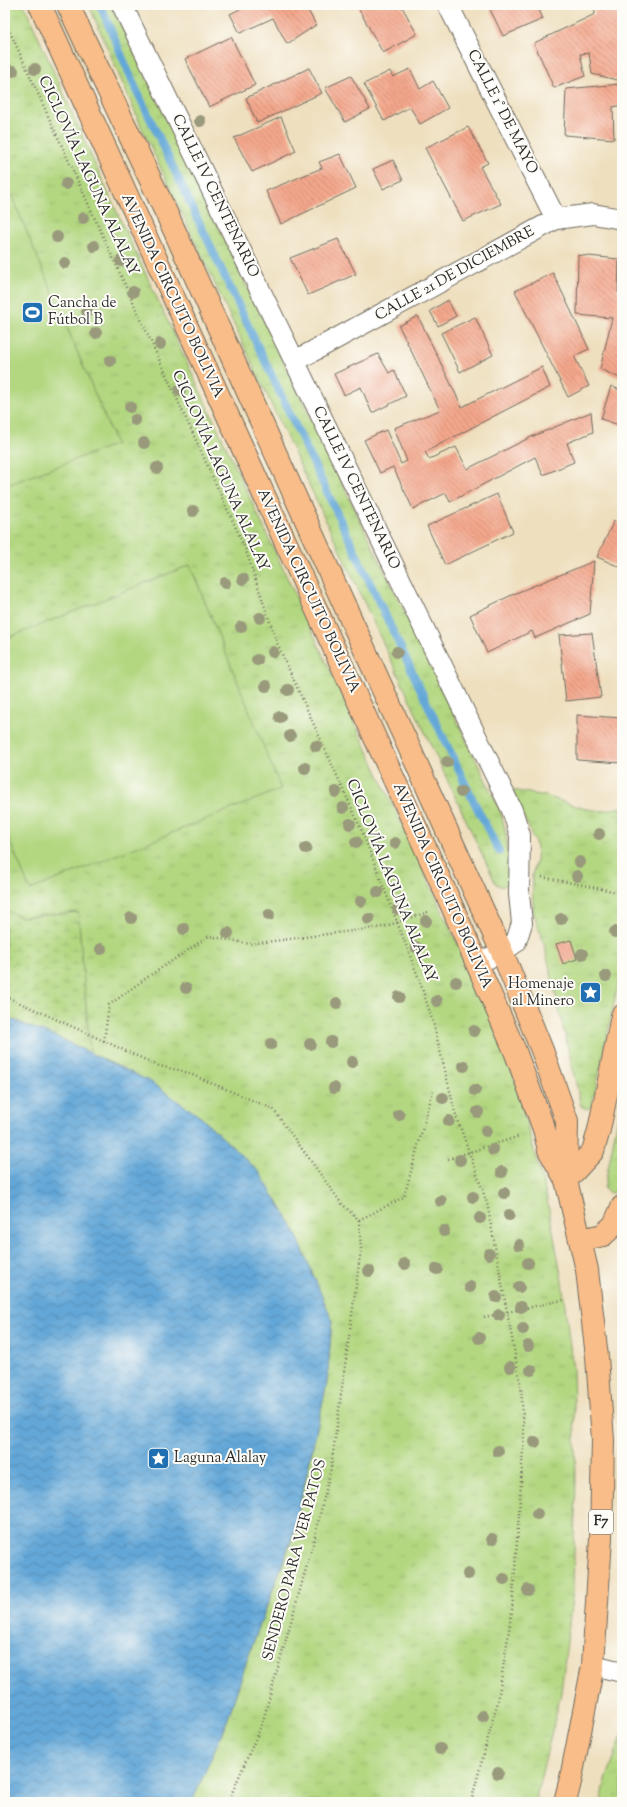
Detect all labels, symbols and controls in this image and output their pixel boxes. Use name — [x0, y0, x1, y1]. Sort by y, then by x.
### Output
street label: CALLE 1° DE MAYO — [462, 46, 543, 178]
street label: CICLOVÍA LAGUNA ALALAY — [32, 72, 145, 280]
street label: CALLE IV CENTENARIO — [166, 111, 264, 281]
street label: AVENIDA CIRCUITO BOLIVIA — [115, 190, 229, 402]
street label: CALLE 21 DE DICIEMBRE — [371, 221, 539, 327]
place label: Cancha de Fútbol B — [48, 293, 116, 331]
sports icon: Cancha de Fútbol B — [20, 299, 46, 325]
street label: CICLOVÍA LAGUNA ALALAY — [166, 367, 275, 575]
street label: CALLE IV CENTENARIO — [307, 403, 405, 573]
street label: AVENIDA CIRCUITO BOLIVIA — [251, 485, 365, 697]
street label: CICLOVÍA LAGUNA ALALAY — [340, 776, 443, 986]
street label: AVENIDA CIRCUITO BOLIVIA — [387, 780, 497, 992]
place label: Homenaje al Minero — [508, 974, 574, 1012]
place icon: Homenaje al Minero — [577, 980, 603, 1006]
place icon: Laguna Alalay — [145, 1445, 171, 1471]
place label: Laguna Alalay — [174, 1448, 267, 1469]
street label: SENDERO PARA VER PATOS — [258, 1457, 332, 1663]
road number: F7 — [589, 1510, 613, 1534]

